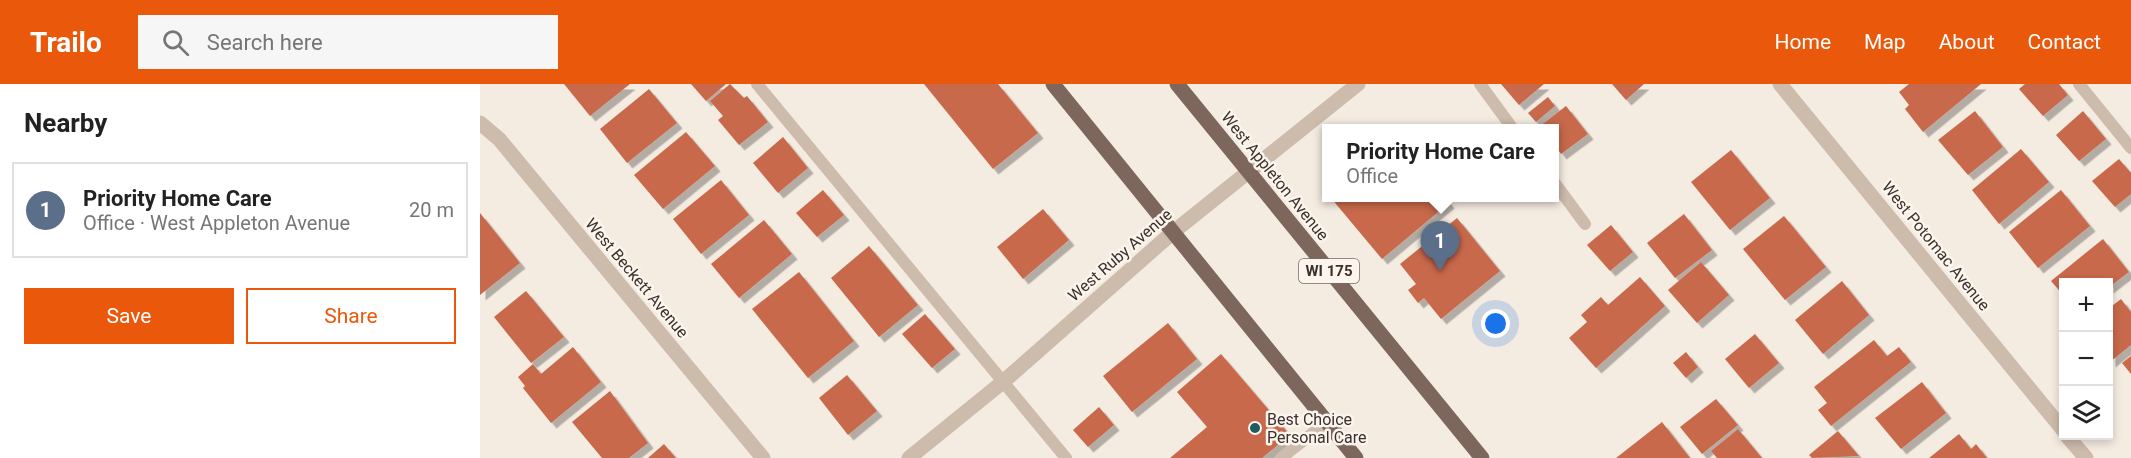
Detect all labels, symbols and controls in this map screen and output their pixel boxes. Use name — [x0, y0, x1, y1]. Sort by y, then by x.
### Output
search box — [138, 15, 558, 69]
text: Trailo — [30, 26, 102, 59]
icon: search — [159, 26, 192, 59]
text: Search here — [207, 30, 323, 55]
text: Home — [1775, 30, 1831, 54]
text: Map — [1864, 30, 1906, 54]
text: About — [1939, 30, 1995, 54]
text: Contact — [2028, 30, 2101, 54]
text: Nearby — [24, 108, 107, 138]
street label: West Appleton Avenue — [1217, 108, 1333, 244]
popup — [1322, 124, 1559, 202]
text: Priority Home Care — [1346, 139, 1535, 164]
text: Office — [1346, 164, 1398, 188]
street label: West Potomac Avenue — [1878, 178, 1994, 314]
text: Priority Home Care — [83, 186, 272, 211]
text: 1 — [40, 198, 51, 222]
text: 20 m — [409, 198, 454, 222]
street label: West Ruby Avenue — [1064, 205, 1176, 305]
text: Office · West Appleton Avenue — [83, 211, 350, 235]
street label: West Beckett Avenue — [582, 214, 692, 342]
pin: 1 — [1420, 222, 1460, 271]
road number: WI 175 — [1299, 259, 1359, 283]
map controls — [2059, 278, 2113, 440]
button: + — [2059, 278, 2113, 332]
button: Save — [24, 288, 234, 344]
button: Share — [246, 288, 456, 344]
your location — [1481, 309, 1510, 338]
button: − — [2059, 332, 2113, 386]
button: layers — [2059, 386, 2113, 440]
place label: Best Choice Personal Care — [1267, 410, 1367, 447]
marker: Best Choice Personal Care — [1248, 421, 1262, 435]

